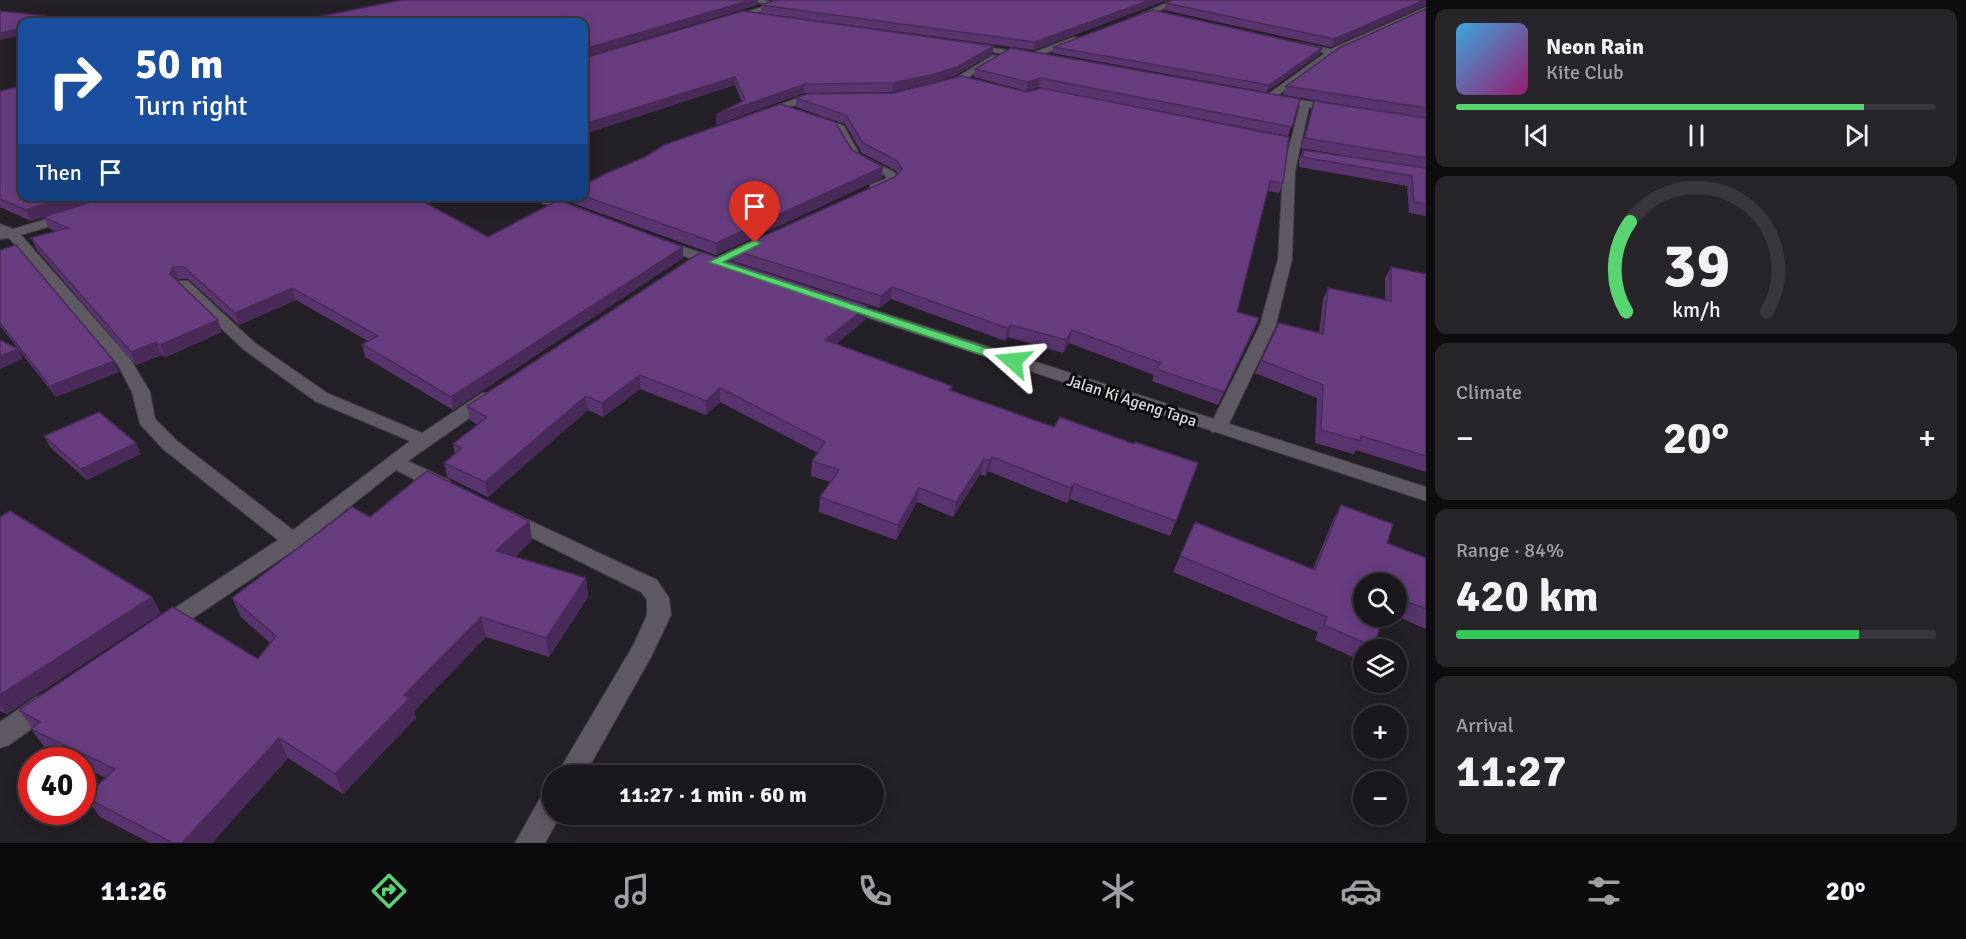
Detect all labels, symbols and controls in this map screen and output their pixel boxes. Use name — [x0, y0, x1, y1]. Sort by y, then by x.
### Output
text: Neon Rain — [1546, 33, 1644, 60]
text: 50 m — [135, 39, 224, 90]
icon: right — [36, 42, 114, 120]
text: Kite Club — [1546, 60, 1624, 85]
text: Turn right — [135, 90, 248, 123]
icon: previous — [1520, 119, 1553, 152]
icon: pause — [1680, 119, 1713, 152]
icon: next — [1840, 119, 1873, 152]
icon: arrive — [94, 156, 127, 189]
text: Then — [36, 159, 82, 186]
pin — [729, 181, 780, 243]
icon: arrive — [738, 190, 771, 223]
text: 39 — [1662, 227, 1730, 304]
text: km/h — [1672, 297, 1720, 323]
position arrow — [981, 329, 1045, 393]
street label: Jalan Ki Ageng Tapa — [1064, 370, 1199, 431]
text: Climate — [1456, 380, 1522, 405]
text: 20° — [1663, 411, 1729, 466]
text: − — [1456, 418, 1474, 459]
text: + — [1918, 418, 1936, 459]
text: Range · 84% — [1456, 538, 1564, 563]
text: 420 km — [1456, 569, 1599, 624]
map controls — [1353, 573, 1407, 825]
button: search — [1353, 573, 1407, 627]
button: layers — [1353, 639, 1407, 693]
button: + — [1353, 705, 1407, 759]
text: Arrival — [1456, 713, 1514, 738]
text: 11:27 — [1456, 744, 1566, 799]
speed limit sign: 40 — [18, 747, 96, 825]
button: − — [1353, 771, 1407, 825]
text: 11:27 · 1 min · 60 m — [619, 781, 807, 808]
icon: directions — [368, 870, 410, 912]
icon: music — [611, 870, 653, 912]
icon: phone — [854, 870, 896, 912]
icon: climate — [1097, 870, 1139, 912]
icon: car — [1340, 870, 1382, 912]
icon: filters — [1583, 870, 1625, 912]
text: 11:26 — [100, 875, 167, 908]
text: 20° — [1826, 875, 1866, 908]

